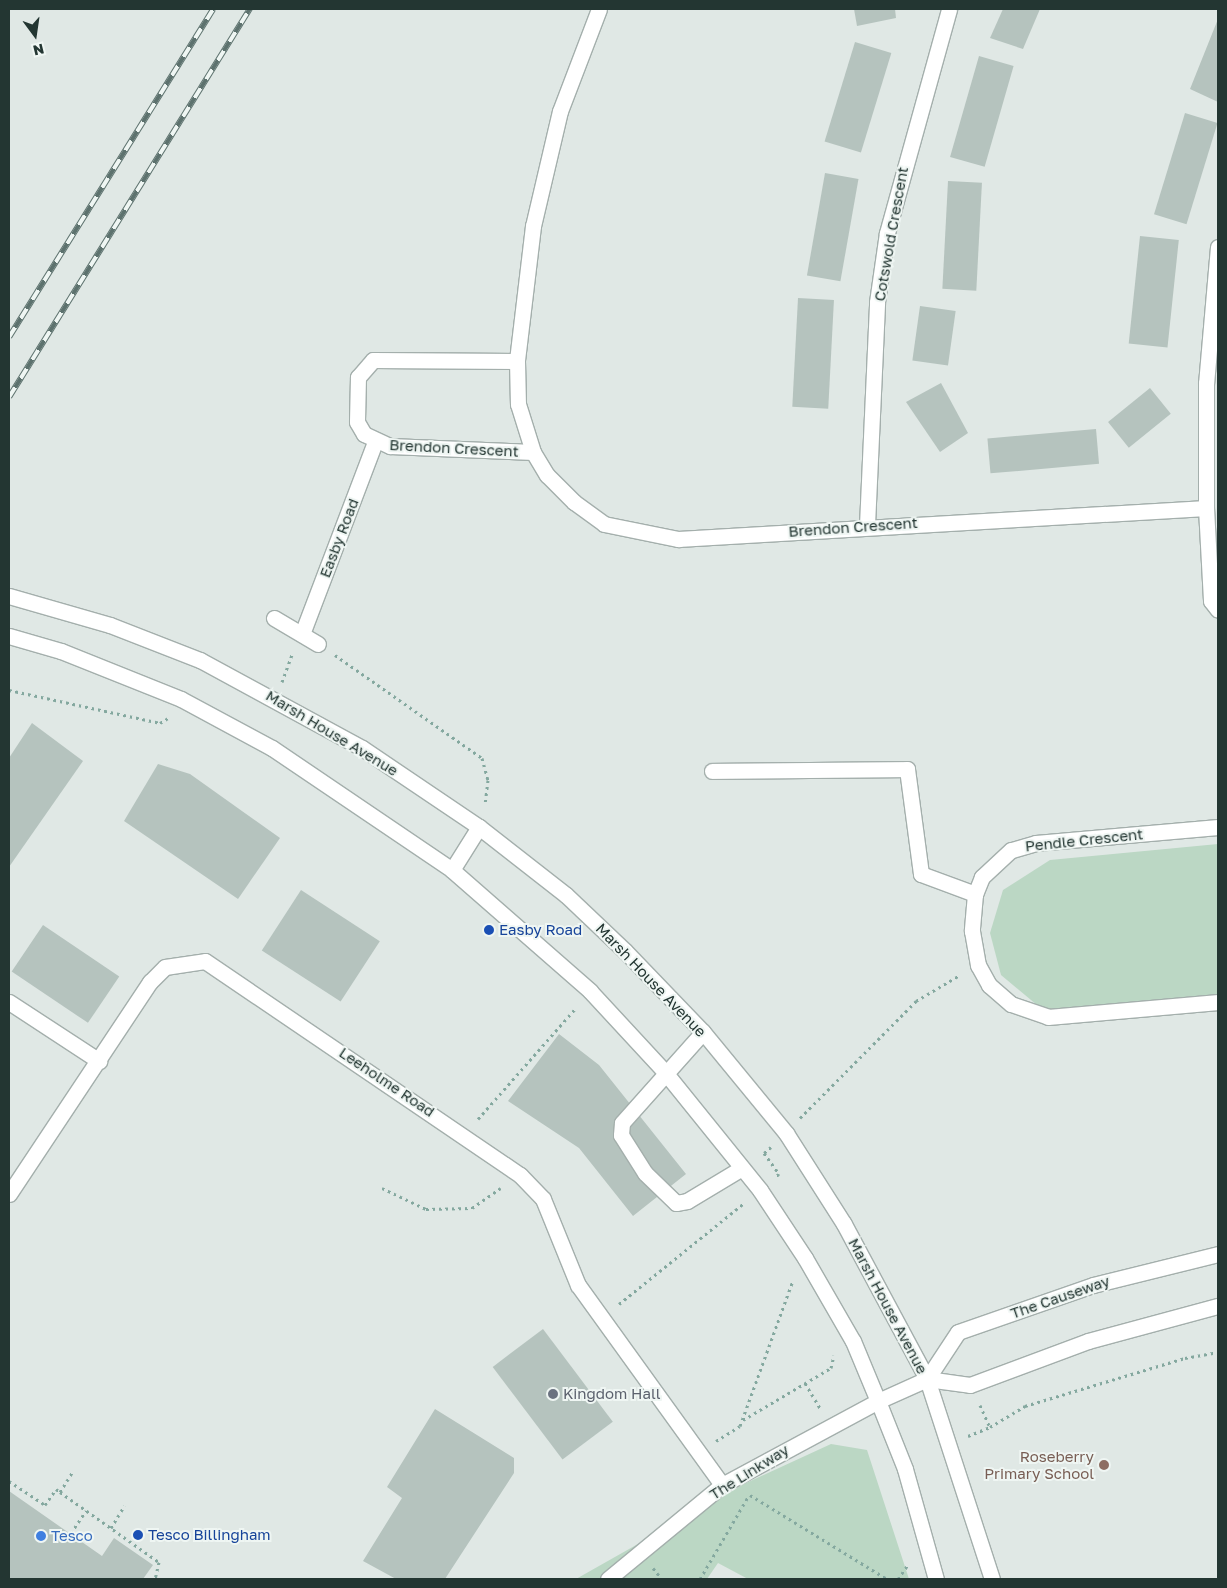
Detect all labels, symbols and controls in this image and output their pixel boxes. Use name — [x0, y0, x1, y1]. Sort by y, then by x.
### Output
north arrow — [10, 10, 60, 60]
text: N — [32, 41, 46, 60]
street label: Cotswold Crescent — [870, 165, 912, 303]
street label: Brendon Crescent — [389, 436, 519, 460]
street label: Easby Road — [316, 496, 362, 580]
street label: Brendon Crescent — [788, 514, 918, 540]
street label: Marsh House Avenue — [263, 686, 401, 780]
street label: Pendle Crescent — [1024, 825, 1144, 855]
street label: Marsh House Avenue — [592, 919, 710, 1041]
place label: Easby Road — [499, 921, 582, 939]
marker: Easby Road — [483, 924, 495, 936]
street label: Leeholme Road — [336, 1043, 438, 1121]
street label: Marsh House Avenue — [845, 1235, 931, 1377]
street label: The Causeway — [1008, 1272, 1112, 1322]
place label: Kingdom Hall — [563, 1385, 661, 1403]
marker: Kingdom Hall — [547, 1388, 559, 1400]
street label: The Linkway — [706, 1441, 792, 1503]
place label: Roseberry Primary School — [984, 1447, 1094, 1482]
marker: Roseberry Primary School — [1098, 1459, 1110, 1471]
place label: Tesco Billingham — [148, 1526, 271, 1544]
place label: Tesco — [51, 1527, 93, 1545]
marker: Tesco Billingham — [132, 1529, 144, 1541]
marker: Tesco — [35, 1530, 47, 1542]

